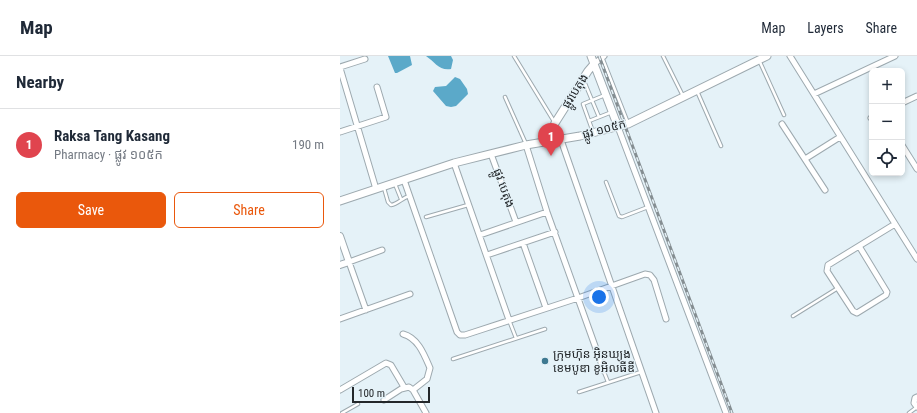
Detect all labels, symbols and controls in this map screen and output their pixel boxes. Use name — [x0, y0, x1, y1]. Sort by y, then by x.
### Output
text: Map — [20, 16, 53, 39]
text: Map — [761, 20, 785, 36]
text: Layers — [807, 20, 844, 36]
text: Share — [866, 20, 897, 36]
map controls — [869, 68, 905, 176]
button: + — [869, 68, 905, 104]
street label: ផ្លូវបេតុង — [559, 71, 594, 113]
text: Nearby — [16, 72, 64, 92]
button: − — [869, 104, 905, 140]
street label: ផ្លូវ ១០៥ក — [581, 116, 628, 145]
pin: 1 — [538, 123, 564, 156]
text: Raksa Tang Kasang — [54, 127, 170, 145]
text: 1 — [26, 137, 32, 152]
text: 190 m — [292, 137, 324, 152]
button: locate — [869, 140, 905, 176]
text: Pharmacy · ផ្លូវ ១០៥ក — [54, 147, 163, 162]
street label: ផ្លូវ បេតុង — [487, 167, 518, 211]
button: Save — [16, 192, 166, 228]
button: Share — [174, 192, 324, 228]
your location — [589, 287, 609, 307]
place label: ក្រុមហ៊ុន អ៊ិនឃ្យុង ខេមបូឌា ខូអិលធីឌី — [553, 347, 635, 375]
marker: ក្រុមហ៊ុន អ៊ិនឃ្យុង ខេមបូឌា ខូអិលធីឌី — [540, 356, 550, 366]
scale bar — [352, 385, 430, 404]
text: 100 m — [358, 387, 385, 400]

